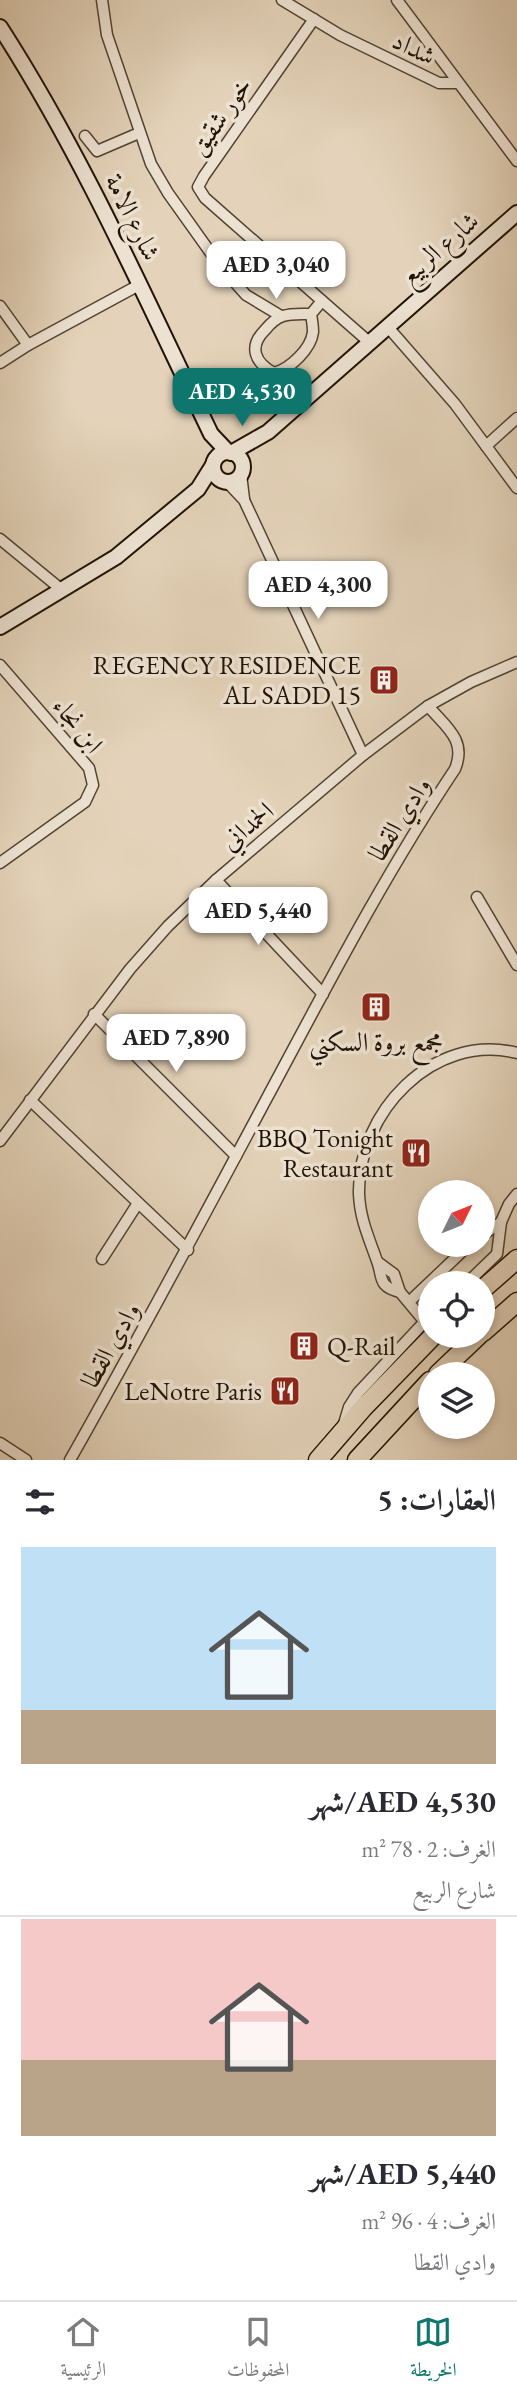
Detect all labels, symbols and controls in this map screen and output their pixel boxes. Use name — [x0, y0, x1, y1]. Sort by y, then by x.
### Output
street label: شداد — [387, 23, 441, 73]
street label: خور شقيق — [181, 70, 259, 162]
street label: شارع الامة — [93, 168, 169, 268]
street label: شارع الربيع — [392, 204, 491, 297]
pin: AED 3,040 — [196, 242, 356, 301]
text: AED 3,040 — [223, 249, 329, 279]
pin: AED 4,530 — [162, 368, 322, 428]
text: AED 4,530 — [189, 376, 295, 406]
pin: AED 4,300 — [238, 562, 398, 621]
text: AED 4,300 — [265, 569, 371, 599]
place label: REGENCY RESIDENCE AL SADD 15 — [93, 648, 361, 712]
building icon: REGENCY RESIDENCE AL SADD 15 — [367, 663, 401, 697]
street label: ابن نجاء — [45, 690, 111, 760]
street label: وادي القطا — [360, 771, 441, 870]
street label: الحمداني — [213, 794, 284, 862]
pin: AED 5,440 — [178, 888, 338, 947]
text: AED 5,440 — [205, 895, 311, 925]
building icon: مجمع بروة السكني — [359, 990, 393, 1024]
pin: AED 7,890 — [96, 1014, 256, 1074]
text: AED 7,890 — [123, 1022, 229, 1052]
place label: مجمع بروة السكني — [309, 1025, 443, 1066]
place label: BBQ Tonight Restaurant — [257, 1121, 393, 1185]
restaurant icon: BBQ Tonight Restaurant — [399, 1136, 433, 1170]
north arrow — [418, 1180, 495, 1256]
map controls — [418, 1180, 495, 1439]
button: locate — [418, 1271, 495, 1348]
street label: وادي القطا — [73, 1296, 151, 1396]
building icon: Q-Rail — [287, 1329, 321, 1363]
place label: Q-Rail — [327, 1329, 395, 1363]
button: layers — [418, 1362, 495, 1439]
place label: LeNotre Paris — [124, 1374, 262, 1408]
restaurant icon: LeNotre Paris — [268, 1374, 302, 1408]
text: العقارات: 5 — [377, 1480, 496, 1519]
icon: filters — [21, 1483, 59, 1521]
icon: home — [196, 1592, 322, 1718]
text: AED 4,530/شهر — [310, 1782, 496, 1821]
text: الغرف: 2 · 78 m² — [361, 1834, 496, 1864]
text: شارع الربيع — [412, 1875, 496, 1905]
icon: home — [196, 1964, 322, 2090]
text: AED 5,440/شهر — [310, 2154, 496, 2193]
text: الغرف: 4 · 96 m² — [361, 2206, 496, 2236]
text: وادي القطا — [414, 2247, 496, 2277]
tab: الرئيسية — [60, 2313, 106, 2388]
tab: المحفوظات — [227, 2313, 290, 2388]
tab: الخريطة — [410, 2313, 457, 2388]

